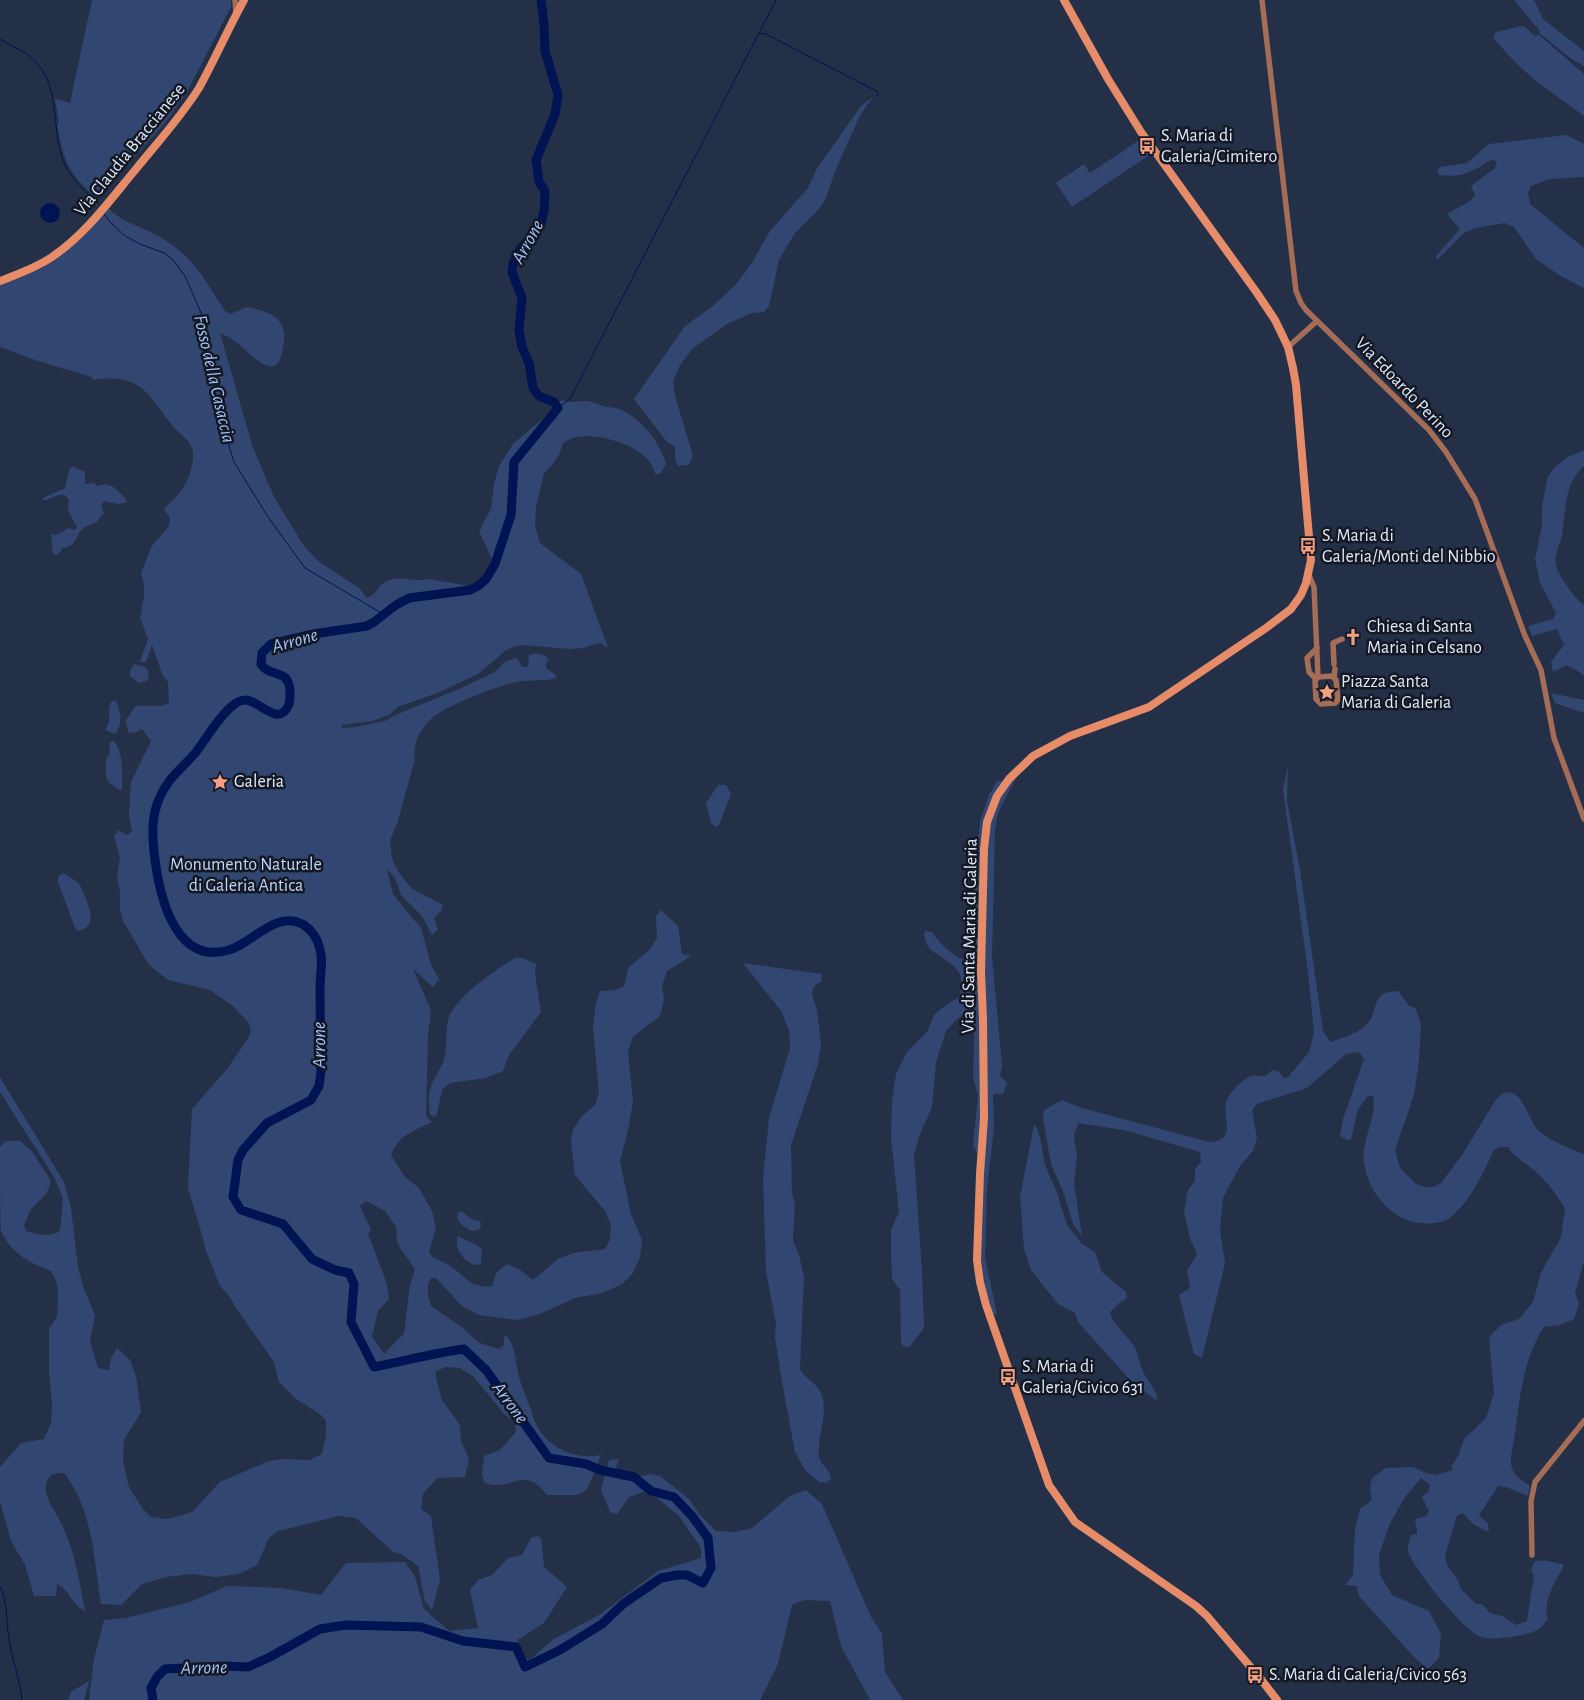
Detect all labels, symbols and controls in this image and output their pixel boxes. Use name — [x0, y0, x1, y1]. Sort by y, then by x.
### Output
street label: Via Claudia Braccianese — [71, 80, 189, 220]
place label: S. Maria di Galeria/Cimitero — [1161, 127, 1277, 166]
bus stop icon: S. Maria di Galeria/Cimitero — [1137, 136, 1157, 156]
water label: Arrone — [508, 217, 548, 268]
water label: Fosso della Casaccia — [190, 313, 238, 445]
street label: Via Edoardo Perino — [1352, 334, 1457, 442]
place label: S. Maria di Galeria/Monti del Nibbio — [1322, 527, 1496, 566]
bus stop icon: S. Maria di Galeria/Monti del Nibbio — [1298, 536, 1318, 556]
place label: Chiesa di Santa Maria in Celsano — [1367, 618, 1482, 657]
water label: Arrone — [269, 625, 320, 657]
church icon: Chiesa di Santa Maria in Celsano — [1343, 627, 1363, 647]
place label: Piazza Santa Maria di Galeria — [1341, 673, 1451, 712]
place icon: Piazza Santa Maria di Galeria — [1317, 682, 1337, 702]
place icon: Galeria — [210, 772, 230, 792]
place label: Galeria — [234, 773, 284, 791]
street label: Via di Santa Maria di Galeria — [959, 838, 981, 1034]
park label: Monumento Naturale di Galeria Antica — [170, 856, 322, 895]
water label: Arrone — [310, 1022, 329, 1069]
place label: S. Maria di Galeria/Civico 631 — [1022, 1358, 1144, 1397]
bus stop icon: S. Maria di Galeria/Civico 631 — [998, 1367, 1018, 1387]
water label: Arrone — [488, 1378, 531, 1427]
water label: Arrone — [180, 1658, 227, 1678]
bus stop icon: S. Maria di Galeria/Civico 563 — [1245, 1665, 1265, 1685]
place label: S. Maria di Galeria/Civico 563 — [1269, 1666, 1467, 1684]

